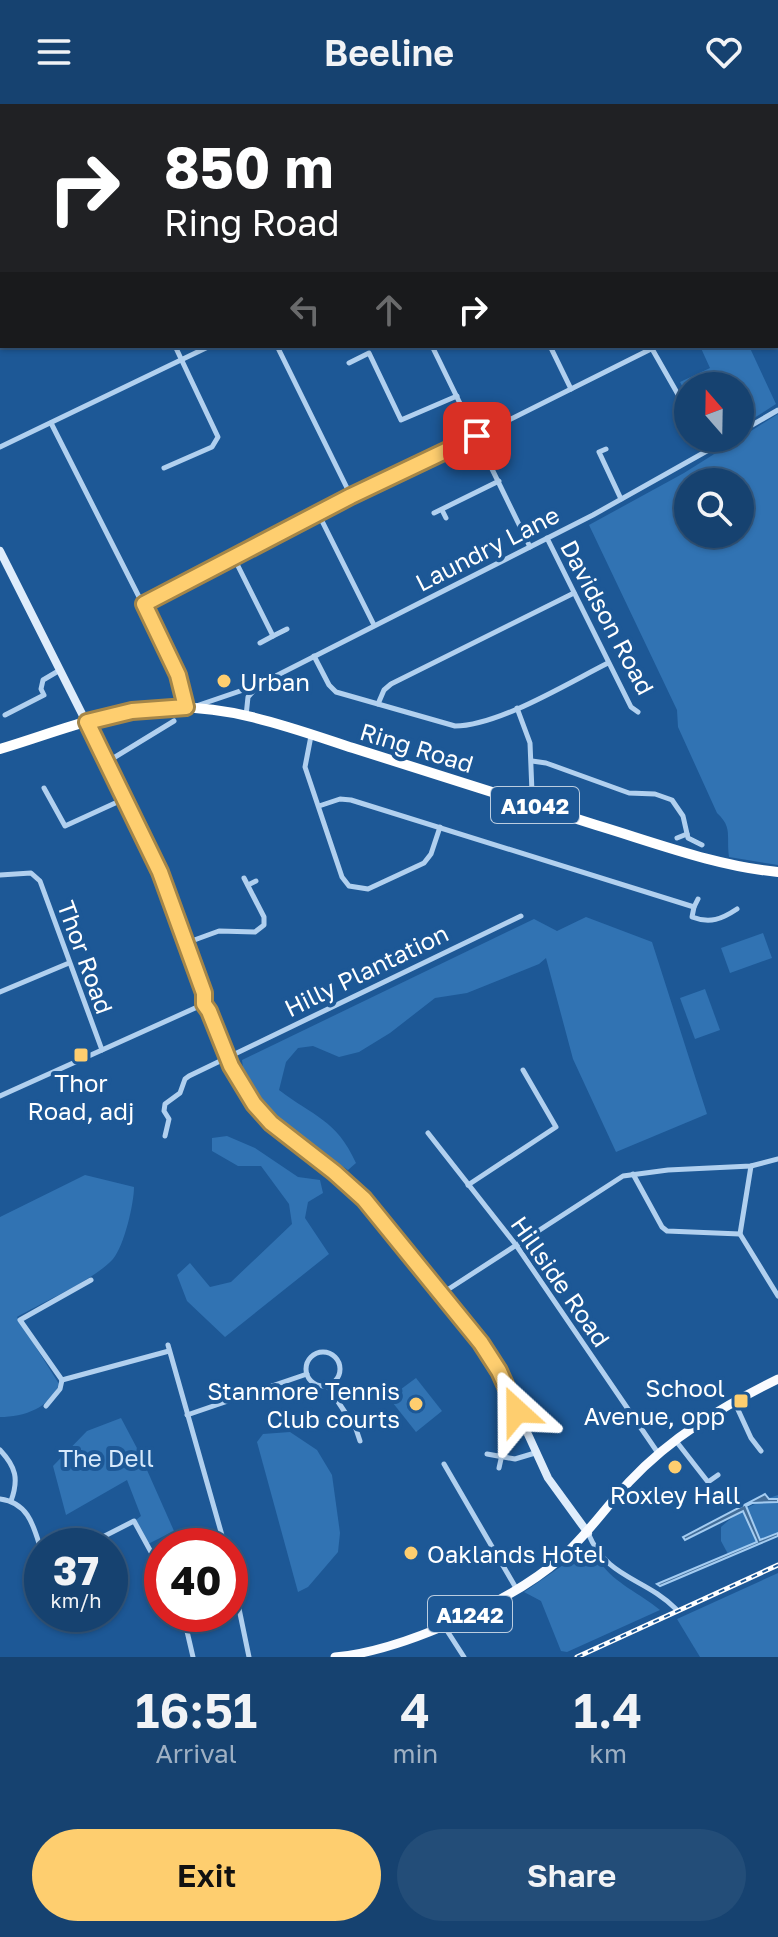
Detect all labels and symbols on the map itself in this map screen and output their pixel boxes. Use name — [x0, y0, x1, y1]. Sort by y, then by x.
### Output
north arrow — [674, 372, 754, 452]
pin — [443, 402, 511, 470]
street label: Laundry Lane — [410, 499, 564, 597]
street label: Davidson Road — [555, 535, 661, 699]
place label: Urban — [240, 667, 310, 696]
marker: Urban — [215, 672, 233, 690]
street label: Ring Road — [357, 716, 477, 778]
road number: A1042 — [491, 787, 579, 823]
street label: Thor Road — [52, 897, 120, 1017]
street label: Hilly Plantation — [279, 918, 453, 1022]
marker: Thor Road, adj — [72, 1046, 90, 1064]
place label: Thor Road, adj — [28, 1068, 134, 1125]
street label: Hillside Road — [505, 1210, 617, 1352]
position arrow — [475, 1369, 559, 1453]
place label: School Avenue, opp — [584, 1373, 725, 1430]
place label: Stanmore Tennis Club courts — [207, 1376, 400, 1433]
marker: School Avenue, opp — [732, 1392, 750, 1410]
marker: Stanmore Tennis Club courts — [407, 1395, 425, 1413]
park label: The Dell — [58, 1443, 154, 1472]
marker: Roxley Hall — [666, 1458, 684, 1476]
place label: Roxley Hall — [610, 1480, 740, 1509]
speed limit sign: 40 — [144, 1528, 248, 1632]
place label: Oaklands Hotel — [427, 1539, 605, 1568]
marker: Oaklands Hotel — [402, 1544, 420, 1562]
road number: A1242 — [428, 1596, 512, 1632]

